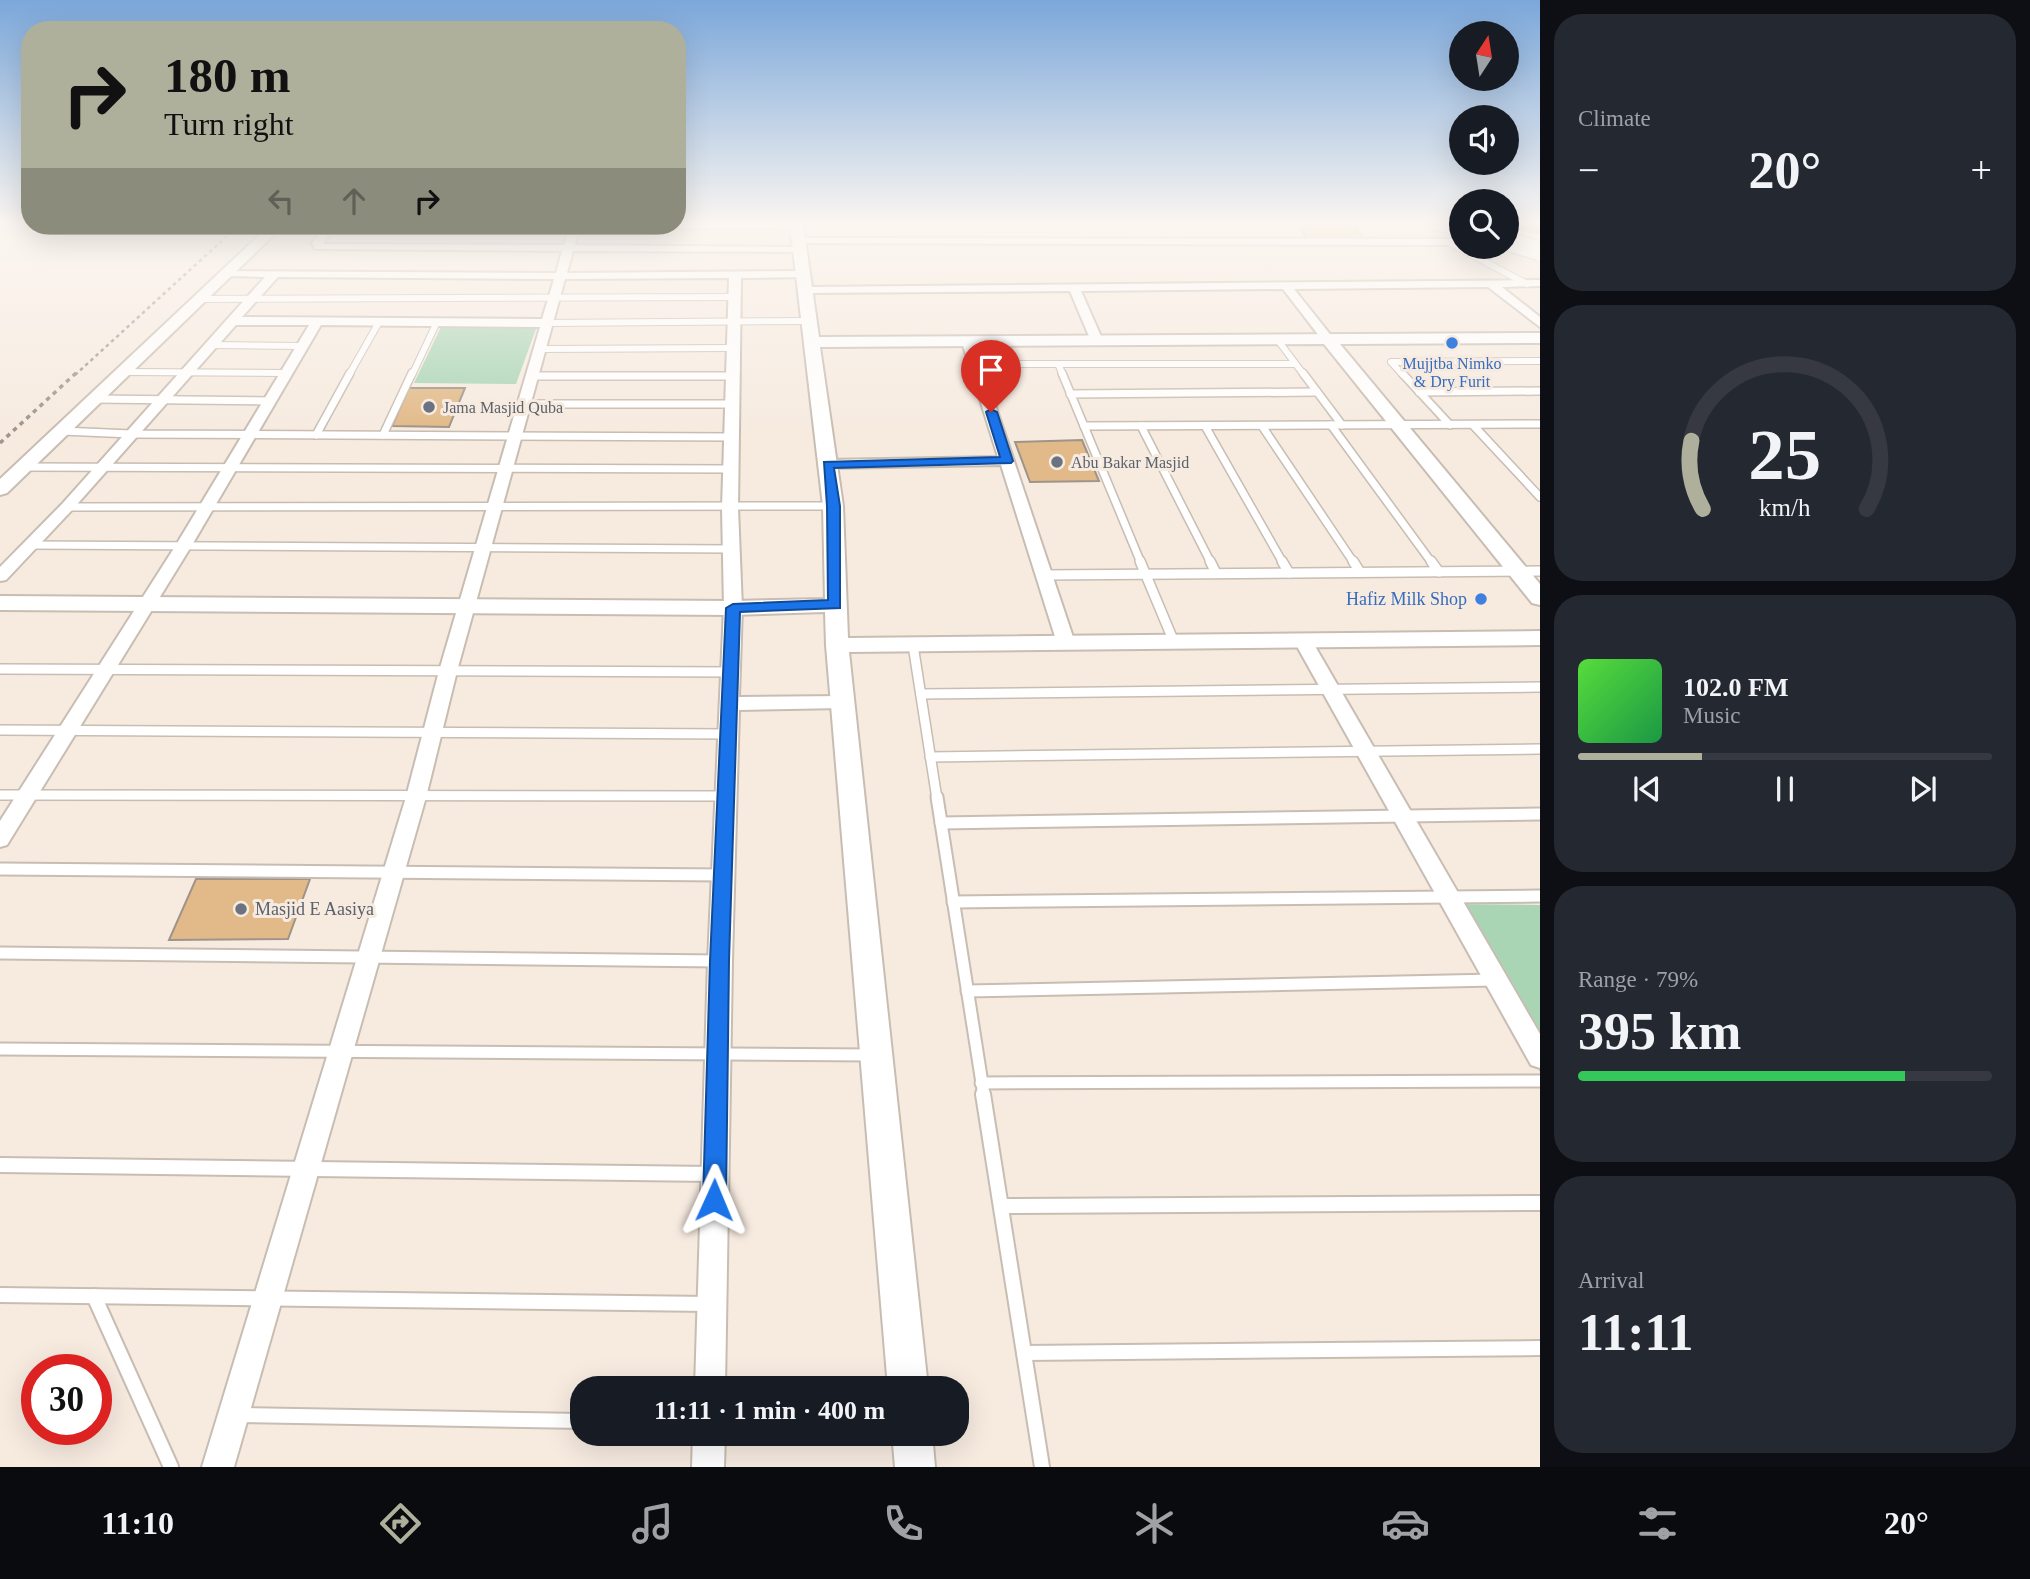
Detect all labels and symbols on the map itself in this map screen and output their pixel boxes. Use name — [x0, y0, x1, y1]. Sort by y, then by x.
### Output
north arrow — [1449, 21, 1519, 91]
marker: Mujjtba Nimko & Dry Furit — [1444, 335, 1460, 351]
pin — [961, 340, 1021, 412]
place label: Mujjtba Nimko & Dry Furit — [1402, 355, 1502, 391]
marker: Jama Masjid Quba — [421, 399, 437, 415]
place label: Jama Masjid Quba — [443, 399, 563, 417]
marker: Abu Bakar Masjid — [1049, 454, 1065, 470]
place label: Abu Bakar Masjid — [1071, 454, 1189, 472]
place label: Hafiz Milk Shop — [1346, 589, 1467, 609]
marker: Hafiz Milk Shop — [1473, 591, 1489, 607]
place label: Masjid E Aasiya — [255, 899, 374, 919]
marker: Masjid E Aasiya — [233, 901, 249, 917]
position arrow — [677, 1163, 751, 1237]
speed limit sign: 30 — [21, 1354, 112, 1445]

